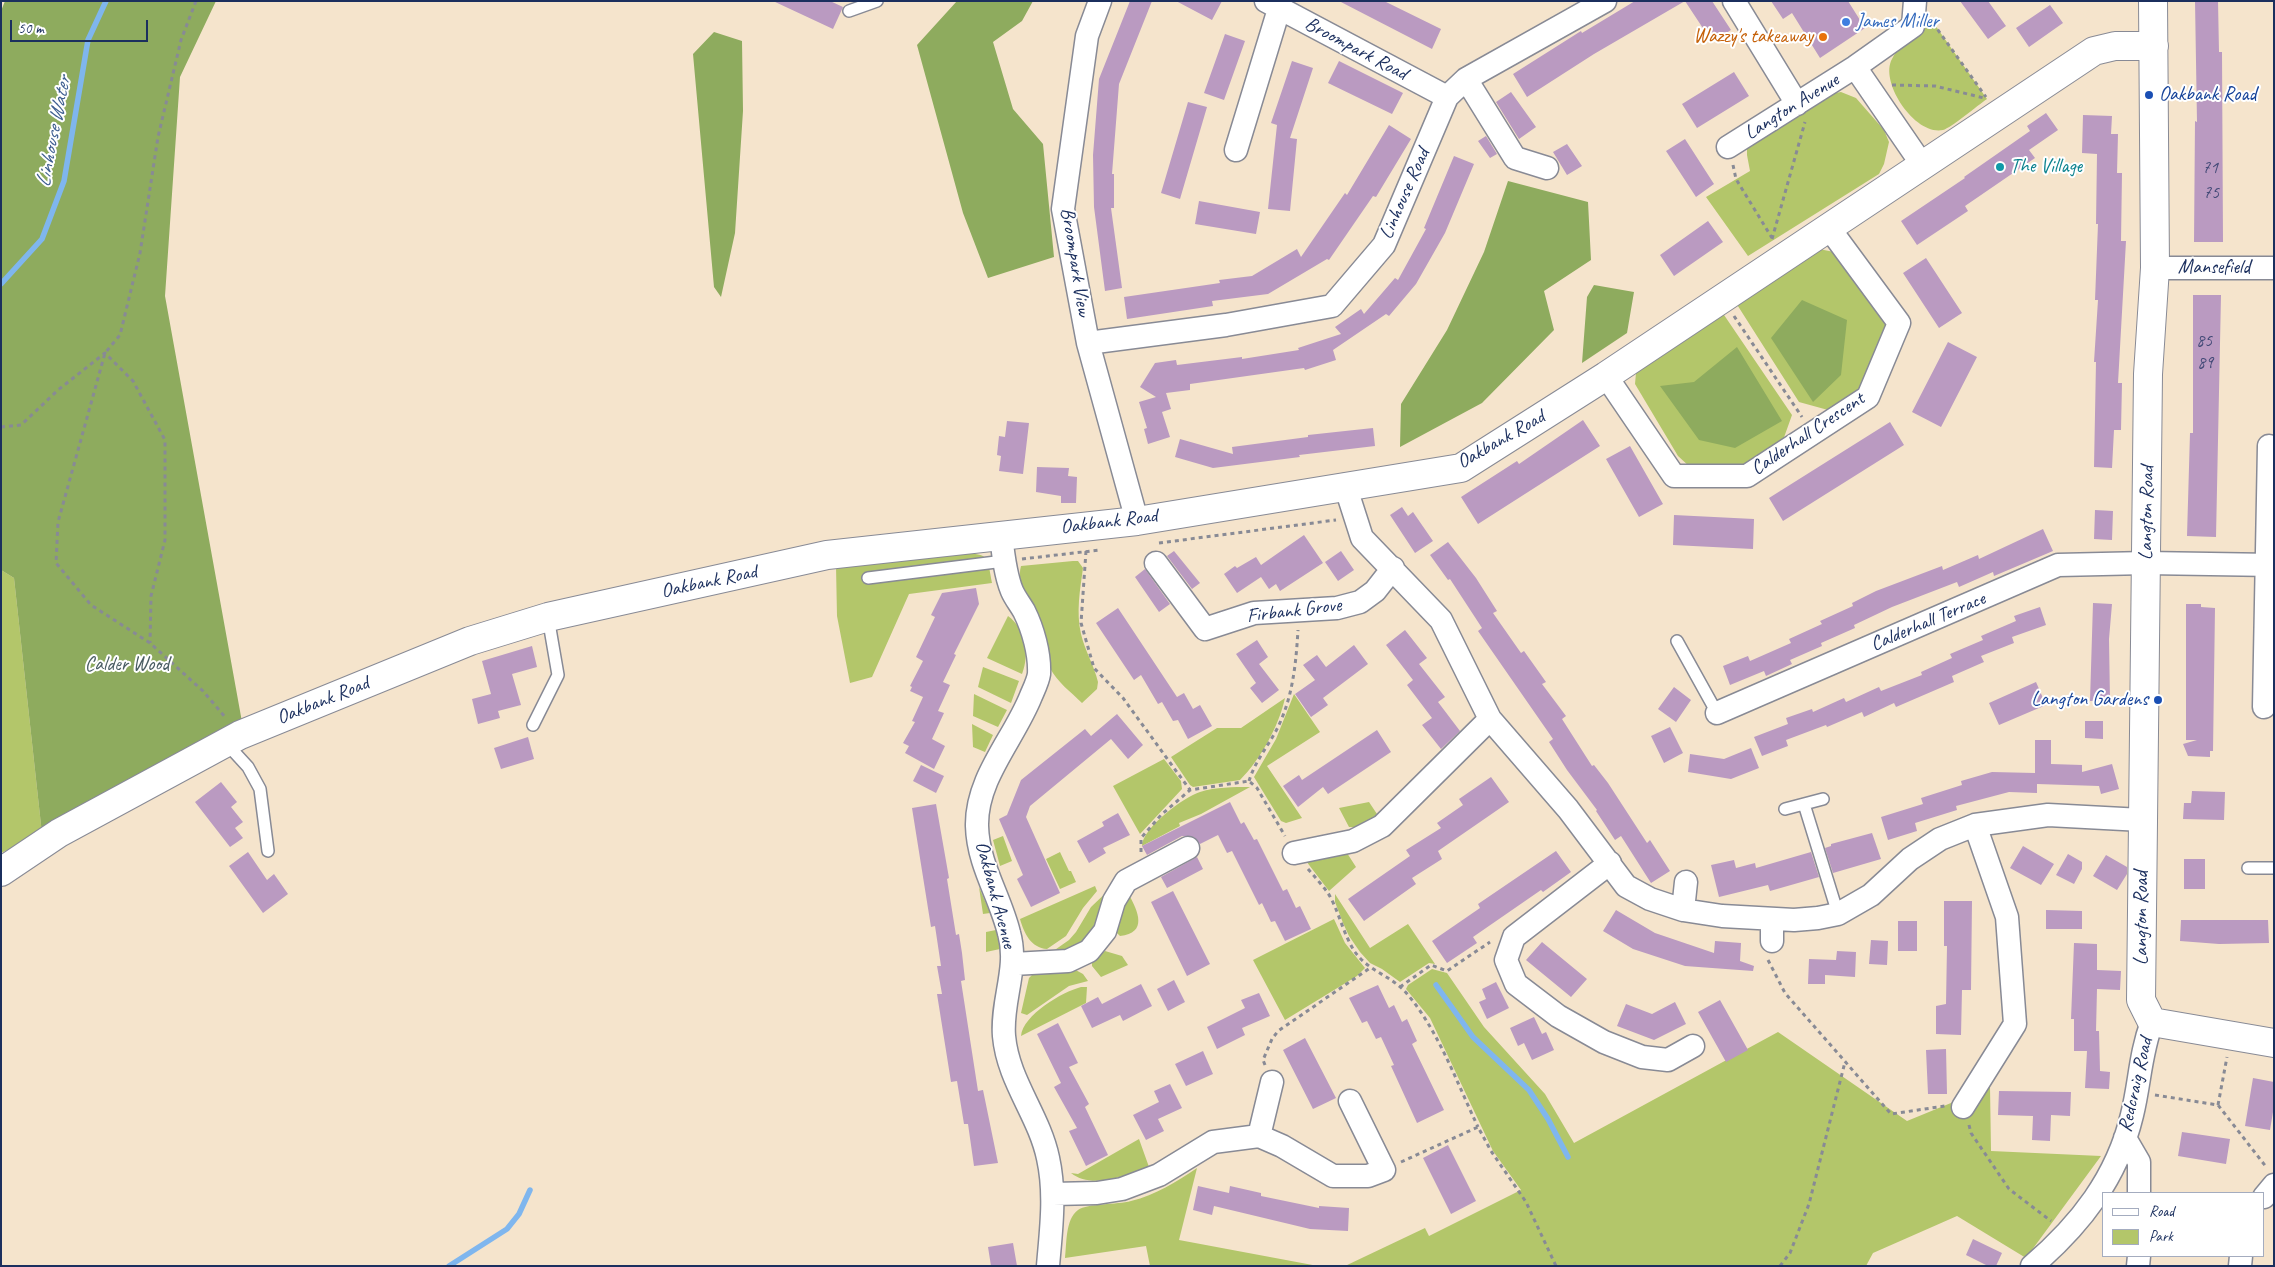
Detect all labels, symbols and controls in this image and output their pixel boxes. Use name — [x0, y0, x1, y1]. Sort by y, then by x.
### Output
scale bar — [12, 10, 150, 42]
place label: James Miller — [1856, 10, 1939, 34]
street label: Broompark Road — [1301, 12, 1411, 86]
marker: James Miller — [1840, 16, 1852, 28]
text: 50 m — [18, 19, 44, 38]
place label: Wazzy's takeaway — [1694, 25, 1813, 49]
marker: Wazzy's takeaway — [1817, 31, 1829, 43]
street label: Langton Avenue — [1740, 69, 1844, 145]
water label: Linhouse Water — [31, 75, 77, 189]
place label: Oakbank Road — [2159, 83, 2256, 107]
marker: Oakbank Road — [2143, 89, 2155, 101]
street label: Linhouse Road — [1374, 145, 1436, 243]
place label: The Village — [2010, 155, 2082, 179]
house number: 71 — [2202, 157, 2218, 179]
marker: The Village — [1994, 161, 2006, 173]
house number: 75 — [2203, 182, 2219, 204]
street label: Broompark View — [1055, 206, 1095, 318]
street label: Mansefield — [2178, 256, 2250, 280]
house number: 85 — [2196, 330, 2212, 352]
house number: 89 — [2197, 352, 2213, 374]
street label: Calderhall Crescent — [1747, 387, 1869, 481]
street label: Oakbank Road — [1453, 405, 1549, 475]
street label: Langton Road — [2134, 466, 2160, 560]
street label: Oakbank Road — [1059, 504, 1159, 540]
street label: Oakbank Road — [659, 560, 759, 604]
street label: Calderhall Terrace — [1867, 587, 1989, 657]
street label: Firbank Grove — [1245, 593, 1343, 629]
park label: Calder Wood — [85, 653, 169, 677]
street label: Oakbank Road — [273, 672, 373, 730]
place label: Langton Gardens — [2031, 688, 2148, 712]
marker: Langton Gardens — [2152, 694, 2164, 706]
street label: Oakbank Avenue — [969, 839, 1021, 951]
street label: Langton Road — [2130, 871, 2154, 965]
street label: Redcraig Road — [2113, 1035, 2159, 1135]
legend — [2102, 1192, 2265, 1257]
text: Road — [2149, 1202, 2174, 1221]
text: Park — [2149, 1227, 2173, 1246]

